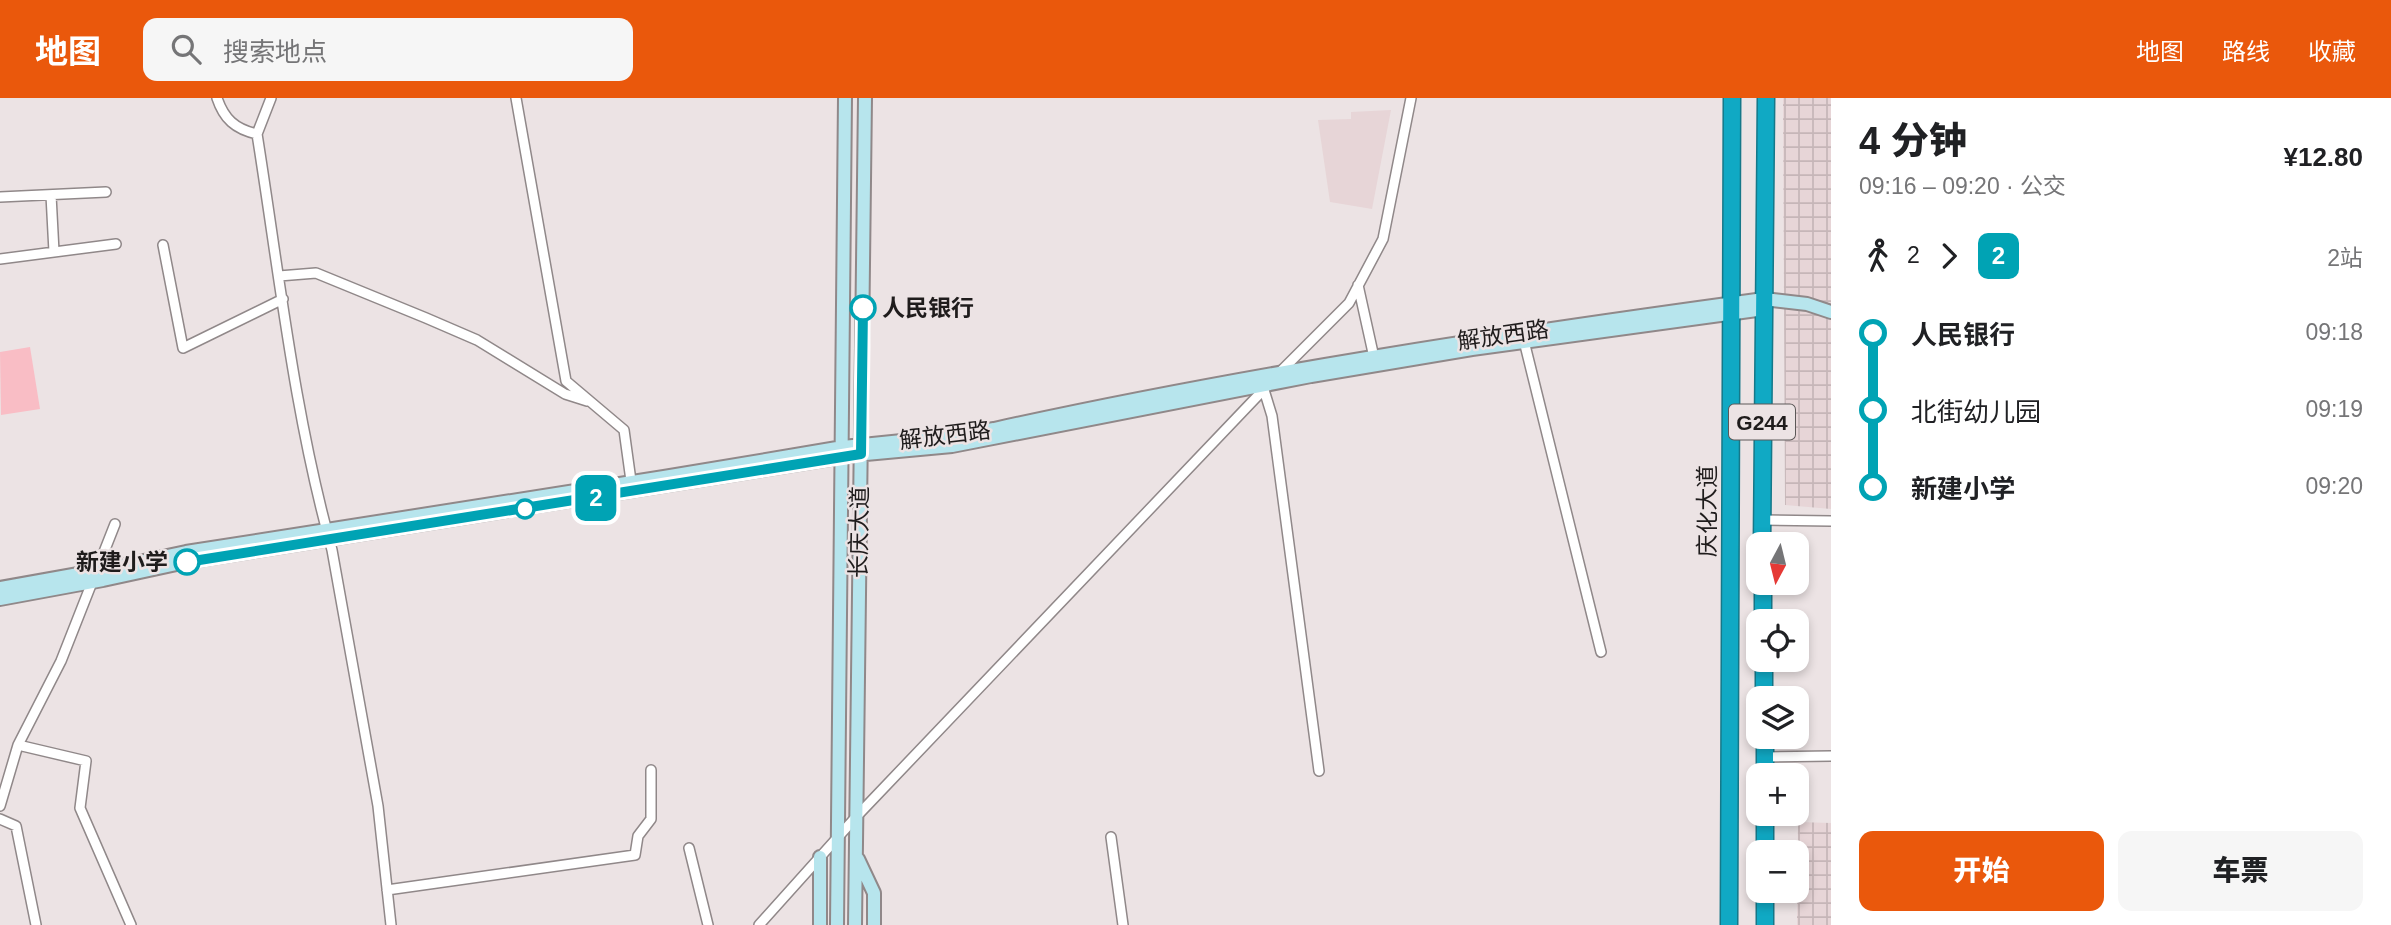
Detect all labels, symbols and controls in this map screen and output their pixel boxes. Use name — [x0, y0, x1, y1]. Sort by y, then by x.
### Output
search box — [143, 18, 633, 81]
icon: search — [167, 30, 205, 68]
text: 地图 — [35, 33, 101, 70]
text: 搜索地点 — [223, 37, 327, 67]
text: 地图 — [2136, 38, 2184, 65]
text: 路线 — [2222, 38, 2270, 65]
text: 收藏 — [2308, 38, 2356, 65]
text: 4 分钟 — [1859, 120, 1967, 162]
text: ¥12.80 — [2283, 142, 2363, 172]
text: 09:16 – 09:20 · 公交 — [1859, 173, 2066, 199]
icon: walk — [1859, 237, 1897, 275]
icon: forward — [1930, 237, 1968, 275]
text: 2 — [1907, 242, 1920, 268]
text: 2 — [1992, 242, 2005, 269]
text: 2站 — [2327, 245, 2363, 271]
marker: 人民银行 — [850, 295, 876, 321]
place label: 人民银行 — [882, 295, 974, 321]
street label: 解放西路 — [1456, 316, 1550, 354]
text: 09:18 — [2305, 319, 2363, 345]
text: 人民银行 — [1911, 320, 2015, 350]
text: 09:19 — [2305, 396, 2363, 422]
text: 北街幼儿园 — [1911, 397, 2041, 427]
road number: G244 — [1729, 404, 1795, 440]
street label: 解放西路 — [898, 416, 992, 454]
street label: 庆化大道 — [1694, 465, 1720, 557]
text: 09:20 — [2305, 473, 2363, 499]
text: 新建小学 — [1911, 474, 2015, 504]
line badge: 2 — [573, 475, 619, 521]
text: 2 — [589, 484, 603, 511]
street label: 长庆大道 — [845, 486, 873, 578]
unlabelled marker — [515, 499, 535, 519]
north arrow — [1746, 532, 1810, 595]
map controls — [1746, 532, 1809, 903]
place label: 新建小学 — [76, 549, 168, 575]
marker: 新建小学 — [174, 549, 200, 575]
button: locate — [1746, 609, 1809, 672]
button: layers — [1746, 686, 1809, 749]
button: + — [1746, 763, 1809, 826]
button: 开始 — [1859, 831, 2104, 911]
button: 车票 — [2118, 831, 2363, 911]
button: − — [1746, 840, 1809, 903]

